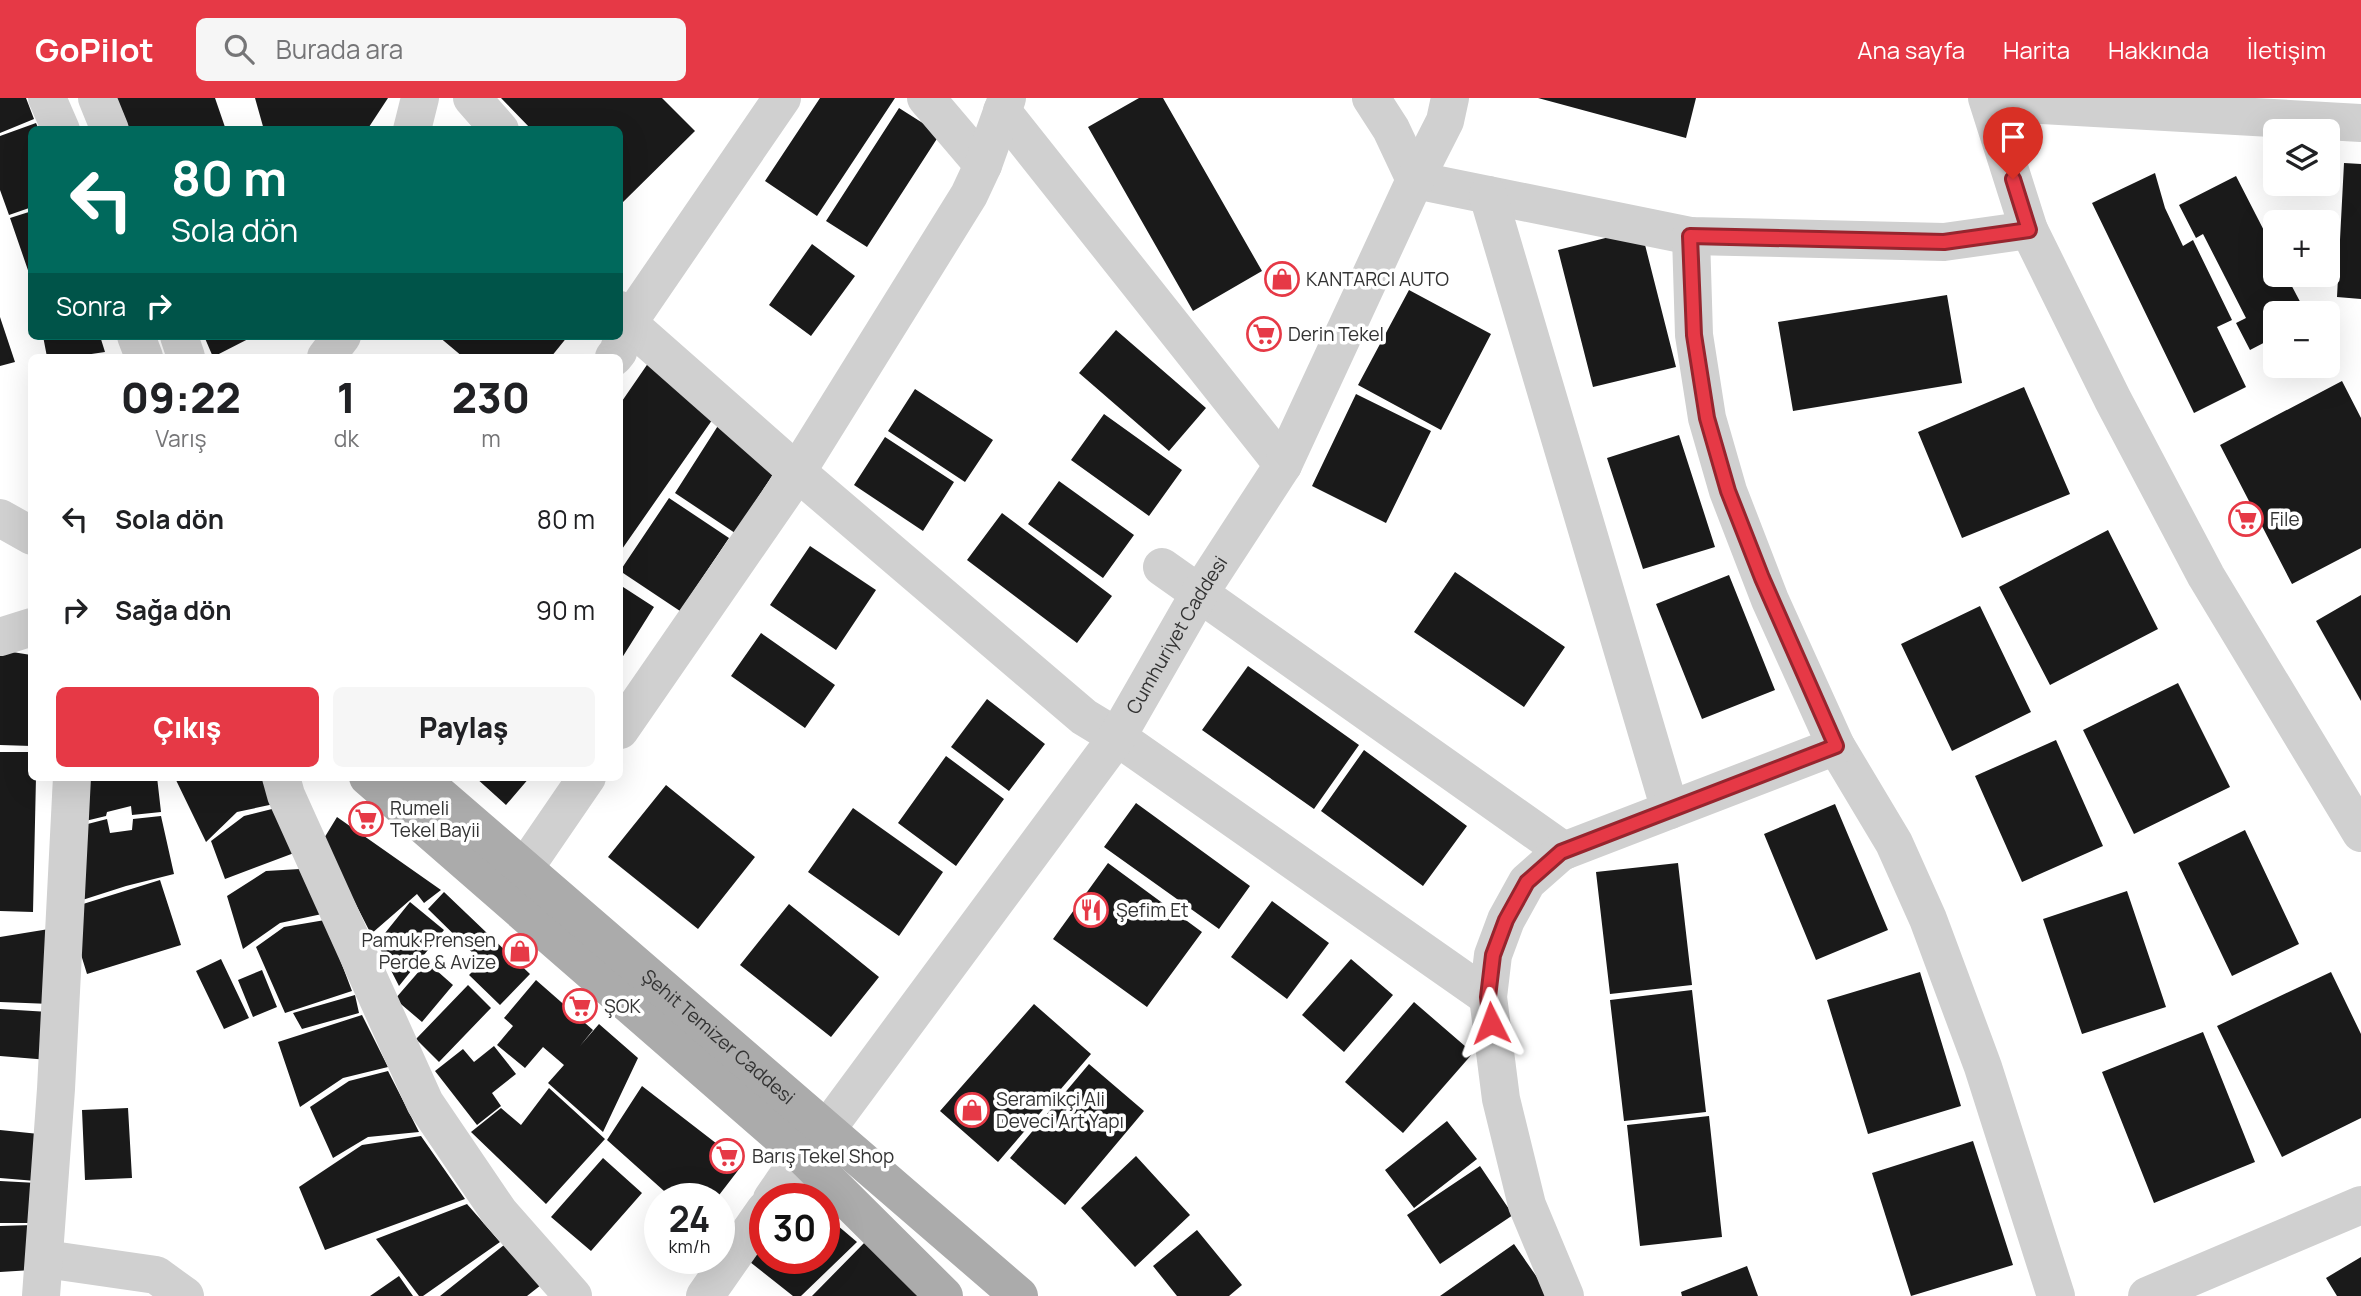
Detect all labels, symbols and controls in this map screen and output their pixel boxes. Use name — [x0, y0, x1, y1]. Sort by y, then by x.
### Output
search box — [196, 18, 686, 81]
text: GoPilot — [35, 27, 154, 72]
icon: search — [220, 30, 258, 68]
text: Burada ara — [276, 31, 403, 67]
text: Ana sayfa — [1857, 33, 1965, 66]
text: Harita — [2003, 33, 2070, 66]
text: Hakkında — [2108, 33, 2209, 66]
text: İletişim — [2247, 33, 2326, 66]
pin — [1983, 107, 2043, 179]
icon: arrive — [1994, 118, 2032, 156]
map controls — [2263, 119, 2340, 378]
button: layers — [2263, 119, 2340, 196]
text: 80 m — [171, 144, 287, 211]
icon: left — [56, 154, 147, 245]
text: Sola dön — [171, 208, 298, 252]
button: + — [2263, 210, 2340, 287]
shop icon: KANTARCI AUTO — [1263, 260, 1301, 298]
place label: KANTARCI AUTO — [1306, 266, 1449, 292]
icon: right — [140, 287, 178, 325]
text: Sonra — [56, 288, 126, 324]
button: − — [2263, 301, 2340, 378]
supermarket icon: Derin Tekel — [1245, 315, 1283, 353]
place label: Derin Tekel — [1288, 321, 1384, 347]
text: 09:22 — [121, 368, 241, 426]
text: 1 — [337, 368, 356, 426]
text: 230 — [452, 368, 530, 426]
text: Varış — [155, 422, 207, 454]
text: dk — [334, 422, 359, 454]
text: m — [481, 422, 501, 454]
icon: left — [56, 500, 94, 538]
supermarket icon: File — [2227, 500, 2265, 538]
text: Sola dön — [115, 501, 224, 537]
text: 80 m — [537, 501, 595, 537]
place label: File — [2270, 506, 2300, 532]
street label: Cumhuriyet Caddesi — [1120, 551, 1233, 719]
icon: right — [56, 591, 94, 629]
text: Sağa dön — [115, 592, 232, 628]
text: 90 m — [536, 592, 595, 628]
button: Çıkış — [56, 687, 319, 767]
button: Paylaş — [333, 687, 595, 767]
place label: Rumeli Tekel Bayii — [390, 795, 480, 843]
supermarket icon: Rumeli Tekel Bayii — [347, 800, 385, 838]
restaurant icon: Şefim Et — [1072, 891, 1110, 929]
place label: Şefim Et — [1116, 897, 1189, 923]
place label: Pamuk Prensen Perde & Avize — [361, 927, 496, 975]
shop icon: Pamuk Prensen Perde & Avize — [501, 932, 539, 970]
street label: Şehit Temizer Caddesi — [636, 963, 801, 1110]
position arrow — [1454, 986, 1528, 1060]
supermarket icon: ŞOK — [561, 987, 599, 1025]
place label: ŞOK — [604, 993, 641, 1019]
place label: Seramikçi Ali Deveci Art Yapı — [996, 1086, 1124, 1134]
shop icon: Seramikçi Ali Deveci Art Yapı — [953, 1091, 991, 1129]
supermarket icon: Barış Tekel Shop — [708, 1137, 746, 1175]
place label: Barış Tekel Shop — [752, 1143, 894, 1169]
speed limit sign: 30 — [749, 1183, 840, 1274]
text: 24 — [669, 1195, 710, 1243]
text: km/h — [669, 1234, 710, 1258]

